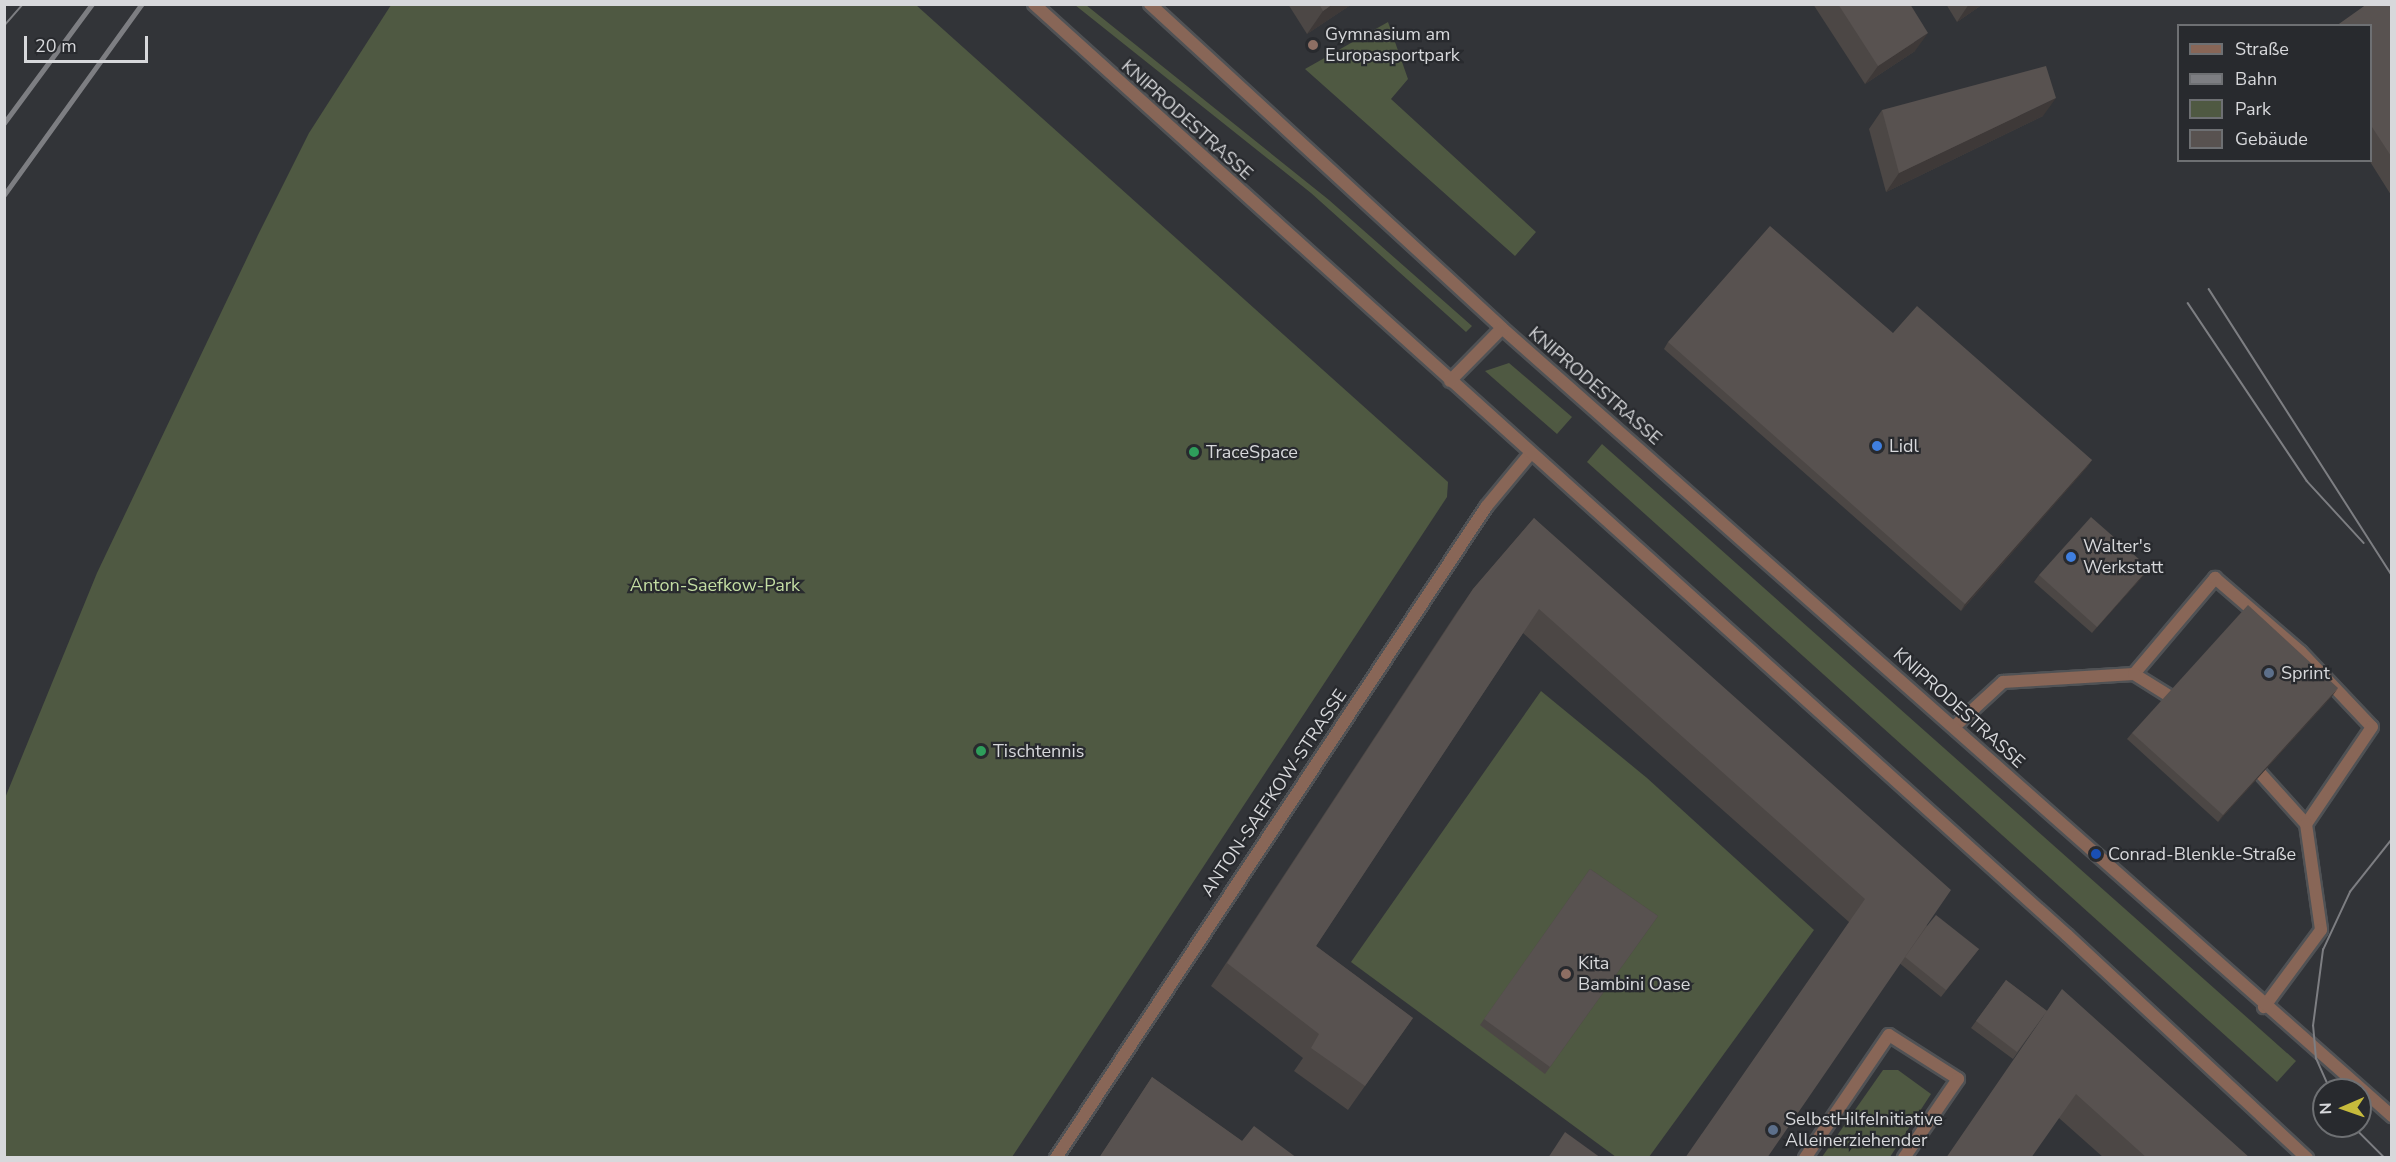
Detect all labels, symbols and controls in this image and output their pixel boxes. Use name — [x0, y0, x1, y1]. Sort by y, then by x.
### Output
scale bar — [27, 24, 152, 62]
place label: Gymnasium am Europasportpark — [1325, 24, 1460, 66]
legend — [2177, 24, 2372, 162]
text: 20 m — [35, 34, 77, 58]
text: Straße — [2235, 37, 2289, 61]
marker: Gymnasium am Europasportpark — [1306, 38, 1320, 52]
street label: KNIPRODESTRASSE — [1117, 55, 1257, 185]
text: Bahn — [2235, 67, 2277, 91]
text: Park — [2235, 97, 2271, 121]
text: Gebäude — [2235, 127, 2308, 151]
street label: KNIPRODESTRASSE — [1524, 322, 1666, 450]
place label: Lidl — [1889, 435, 1919, 457]
marker: Lidl — [1870, 439, 1884, 453]
place label: TraceSpace — [1206, 441, 1298, 463]
marker: TraceSpace — [1187, 445, 1201, 459]
place label: Walter's Werkstatt — [2083, 536, 2163, 578]
marker: Walter's Werkstatt — [2064, 550, 2078, 564]
park label: Anton-Saefkow-Park — [630, 574, 800, 596]
street label: KNIPRODESTRASSE — [1889, 643, 2029, 773]
place label: Sprint — [2281, 662, 2330, 684]
marker: Sprint — [2262, 666, 2276, 680]
street label: ANTON-SAEFKOW-STRASSE — [1197, 685, 1351, 901]
place label: Tischtennis — [993, 740, 1084, 762]
marker: Tischtennis — [974, 744, 988, 758]
place label: Conrad-Blenkle-Straße — [2108, 843, 2296, 865]
marker: Conrad-Blenkle-Straße — [2089, 847, 2103, 861]
place label: Kita Bambini Oase — [1578, 953, 1690, 996]
marker: Kita Bambini Oase — [1559, 967, 1573, 981]
north arrow — [2312, 1078, 2372, 1138]
text: N — [2315, 1102, 2337, 1115]
place label: SelbstHilfeInitiative Alleinerziehender — [1785, 1109, 1943, 1152]
marker: SelbstHilfeInitiative Alleinerziehender — [1766, 1123, 1780, 1137]

